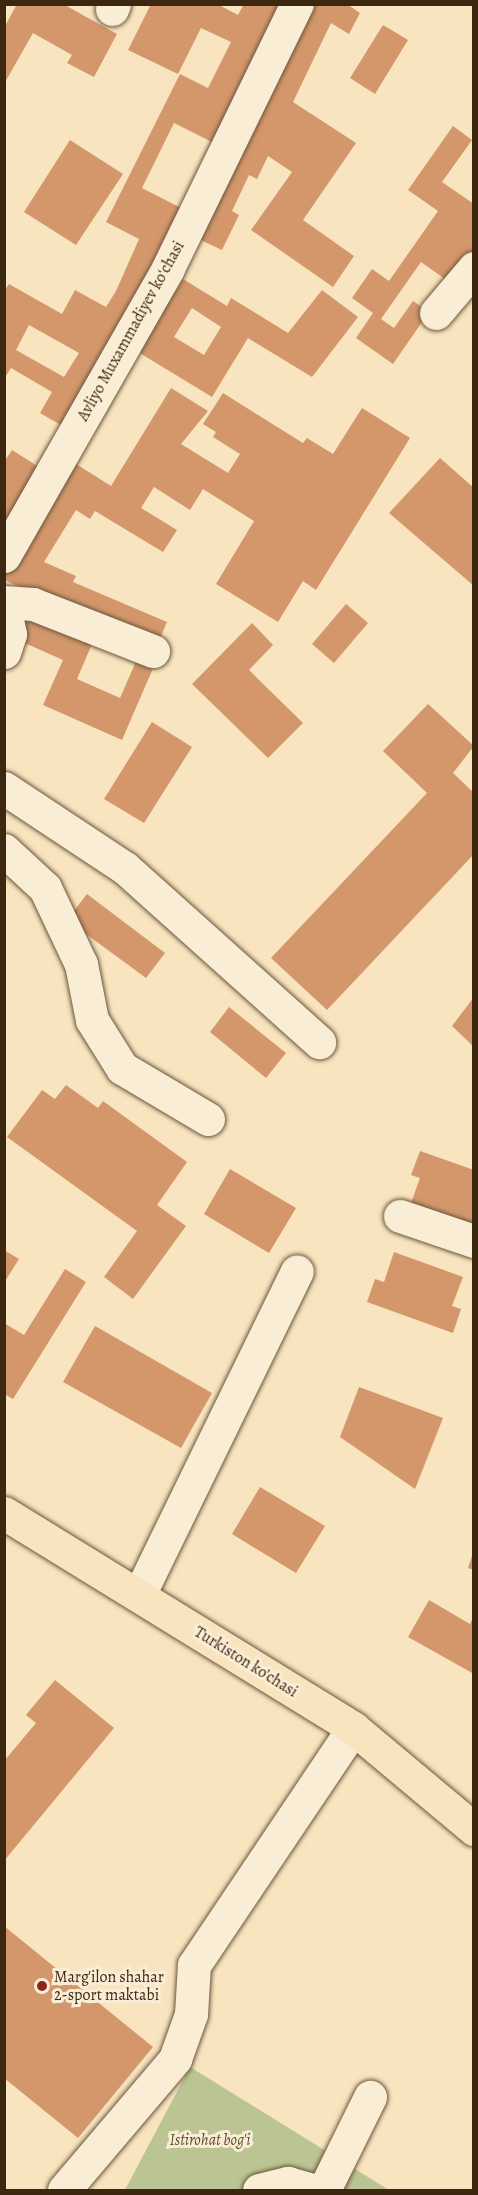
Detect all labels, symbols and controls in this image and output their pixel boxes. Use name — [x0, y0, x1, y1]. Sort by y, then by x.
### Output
street label: Avliyo Muxammadiyev koʻchasi — [73, 238, 189, 424]
street label: Turkiston ko’chasi — [191, 1623, 301, 1701]
place label: Marg'ilon shahar 2-sport maktabi — [54, 1967, 164, 2005]
marker: Marg'ilon shahar 2-sport maktabi — [35, 1979, 49, 1993]
park label: Istirohat bog'i — [170, 2130, 250, 2150]

